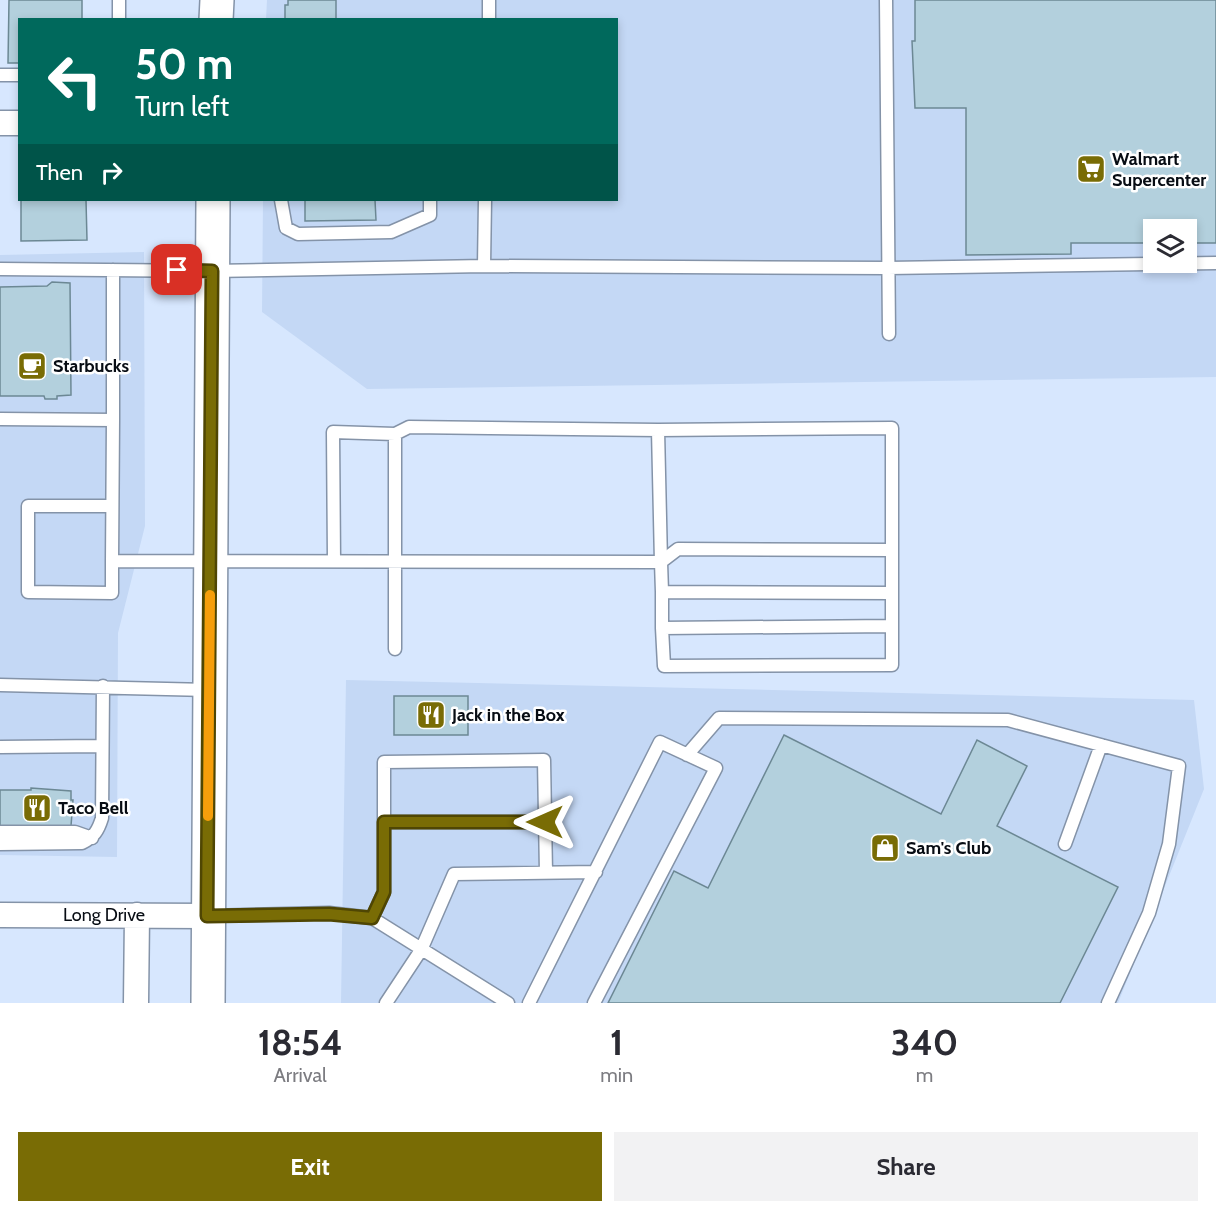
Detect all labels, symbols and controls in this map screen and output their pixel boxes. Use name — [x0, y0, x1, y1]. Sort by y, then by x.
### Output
text: 50 m — [135, 38, 233, 90]
icon: left — [36, 42, 114, 120]
text: Turn left — [135, 90, 229, 123]
place label: Walmart Supercenter — [1112, 148, 1206, 191]
supermarket icon: Walmart Supercenter — [1075, 153, 1107, 185]
icon: right — [95, 156, 128, 189]
text: Then — [36, 159, 83, 186]
map controls — [1143, 219, 1197, 273]
button: layers — [1143, 219, 1197, 273]
pin — [151, 244, 202, 295]
icon: arrive — [160, 253, 193, 286]
cafe icon: Starbucks — [16, 350, 48, 382]
place label: Starbucks — [53, 355, 129, 377]
restaurant icon: Jack in the Box — [415, 699, 447, 731]
place label: Jack in the Box — [451, 704, 565, 726]
position arrow — [513, 790, 577, 854]
restaurant icon: Taco Bell — [21, 792, 53, 824]
place label: Taco Bell — [58, 797, 129, 819]
shop icon: Sam's Club — [869, 832, 901, 864]
place label: Sam's Club — [906, 837, 991, 859]
street label: Long Drive — [63, 904, 145, 926]
text: 18:54 — [258, 1020, 343, 1064]
text: 1 — [610, 1020, 623, 1064]
text: 340 — [891, 1020, 958, 1064]
text: Arrival — [274, 1063, 327, 1087]
text: min — [600, 1063, 633, 1087]
text: m — [916, 1063, 933, 1087]
button: Exit — [18, 1132, 602, 1201]
button: Share — [614, 1132, 1198, 1201]

